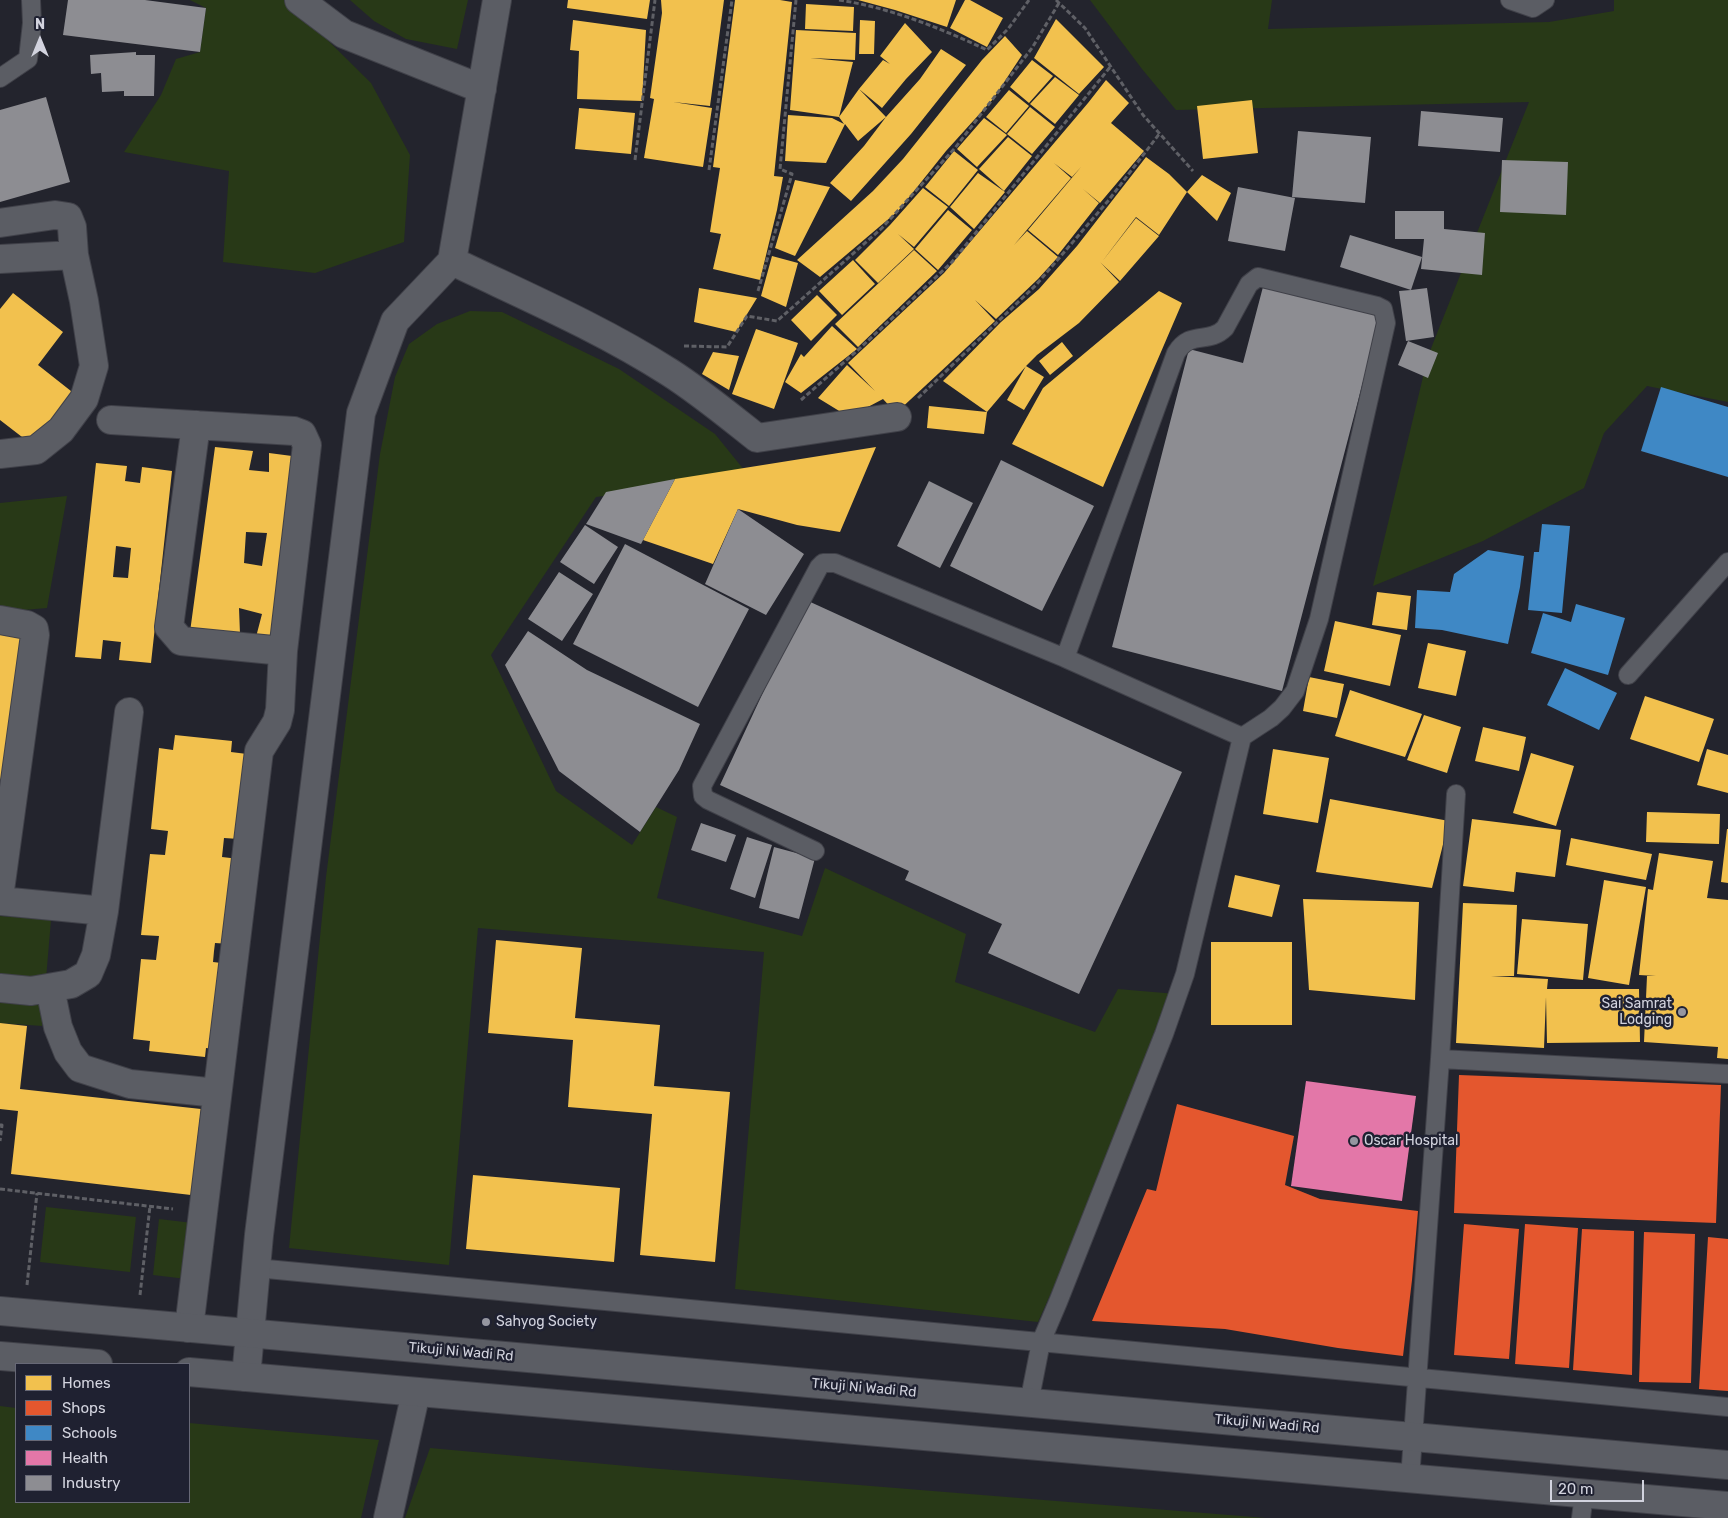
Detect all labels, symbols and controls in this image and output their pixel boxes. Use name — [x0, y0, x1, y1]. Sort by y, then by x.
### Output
north arrow — [15, 15, 65, 65]
text: N — [35, 16, 45, 33]
place label: Sai Samrat Lodging — [1602, 996, 1672, 1028]
marker: Sai Samrat Lodging — [1676, 1006, 1688, 1018]
place label: Oscar Hospital — [1364, 1133, 1458, 1149]
marker: Oscar Hospital — [1348, 1135, 1360, 1147]
place label: Sahyog Society — [496, 1314, 597, 1330]
marker: Sahyog Society — [480, 1316, 492, 1328]
street label: Tikuji Ni Wadi Rd — [408, 1339, 514, 1365]
legend — [15, 1363, 190, 1503]
text: Homes — [62, 1374, 111, 1392]
street label: Tikuji Ni Wadi Rd — [811, 1375, 917, 1401]
text: Shops — [62, 1399, 106, 1417]
street label: Tikuji Ni Wadi Rd — [1214, 1411, 1320, 1437]
text: Schools — [62, 1424, 117, 1442]
text: Health — [62, 1449, 108, 1467]
scale bar — [1553, 1470, 1647, 1502]
text: Industry — [62, 1474, 121, 1492]
text: 20 m — [1558, 1480, 1593, 1498]

